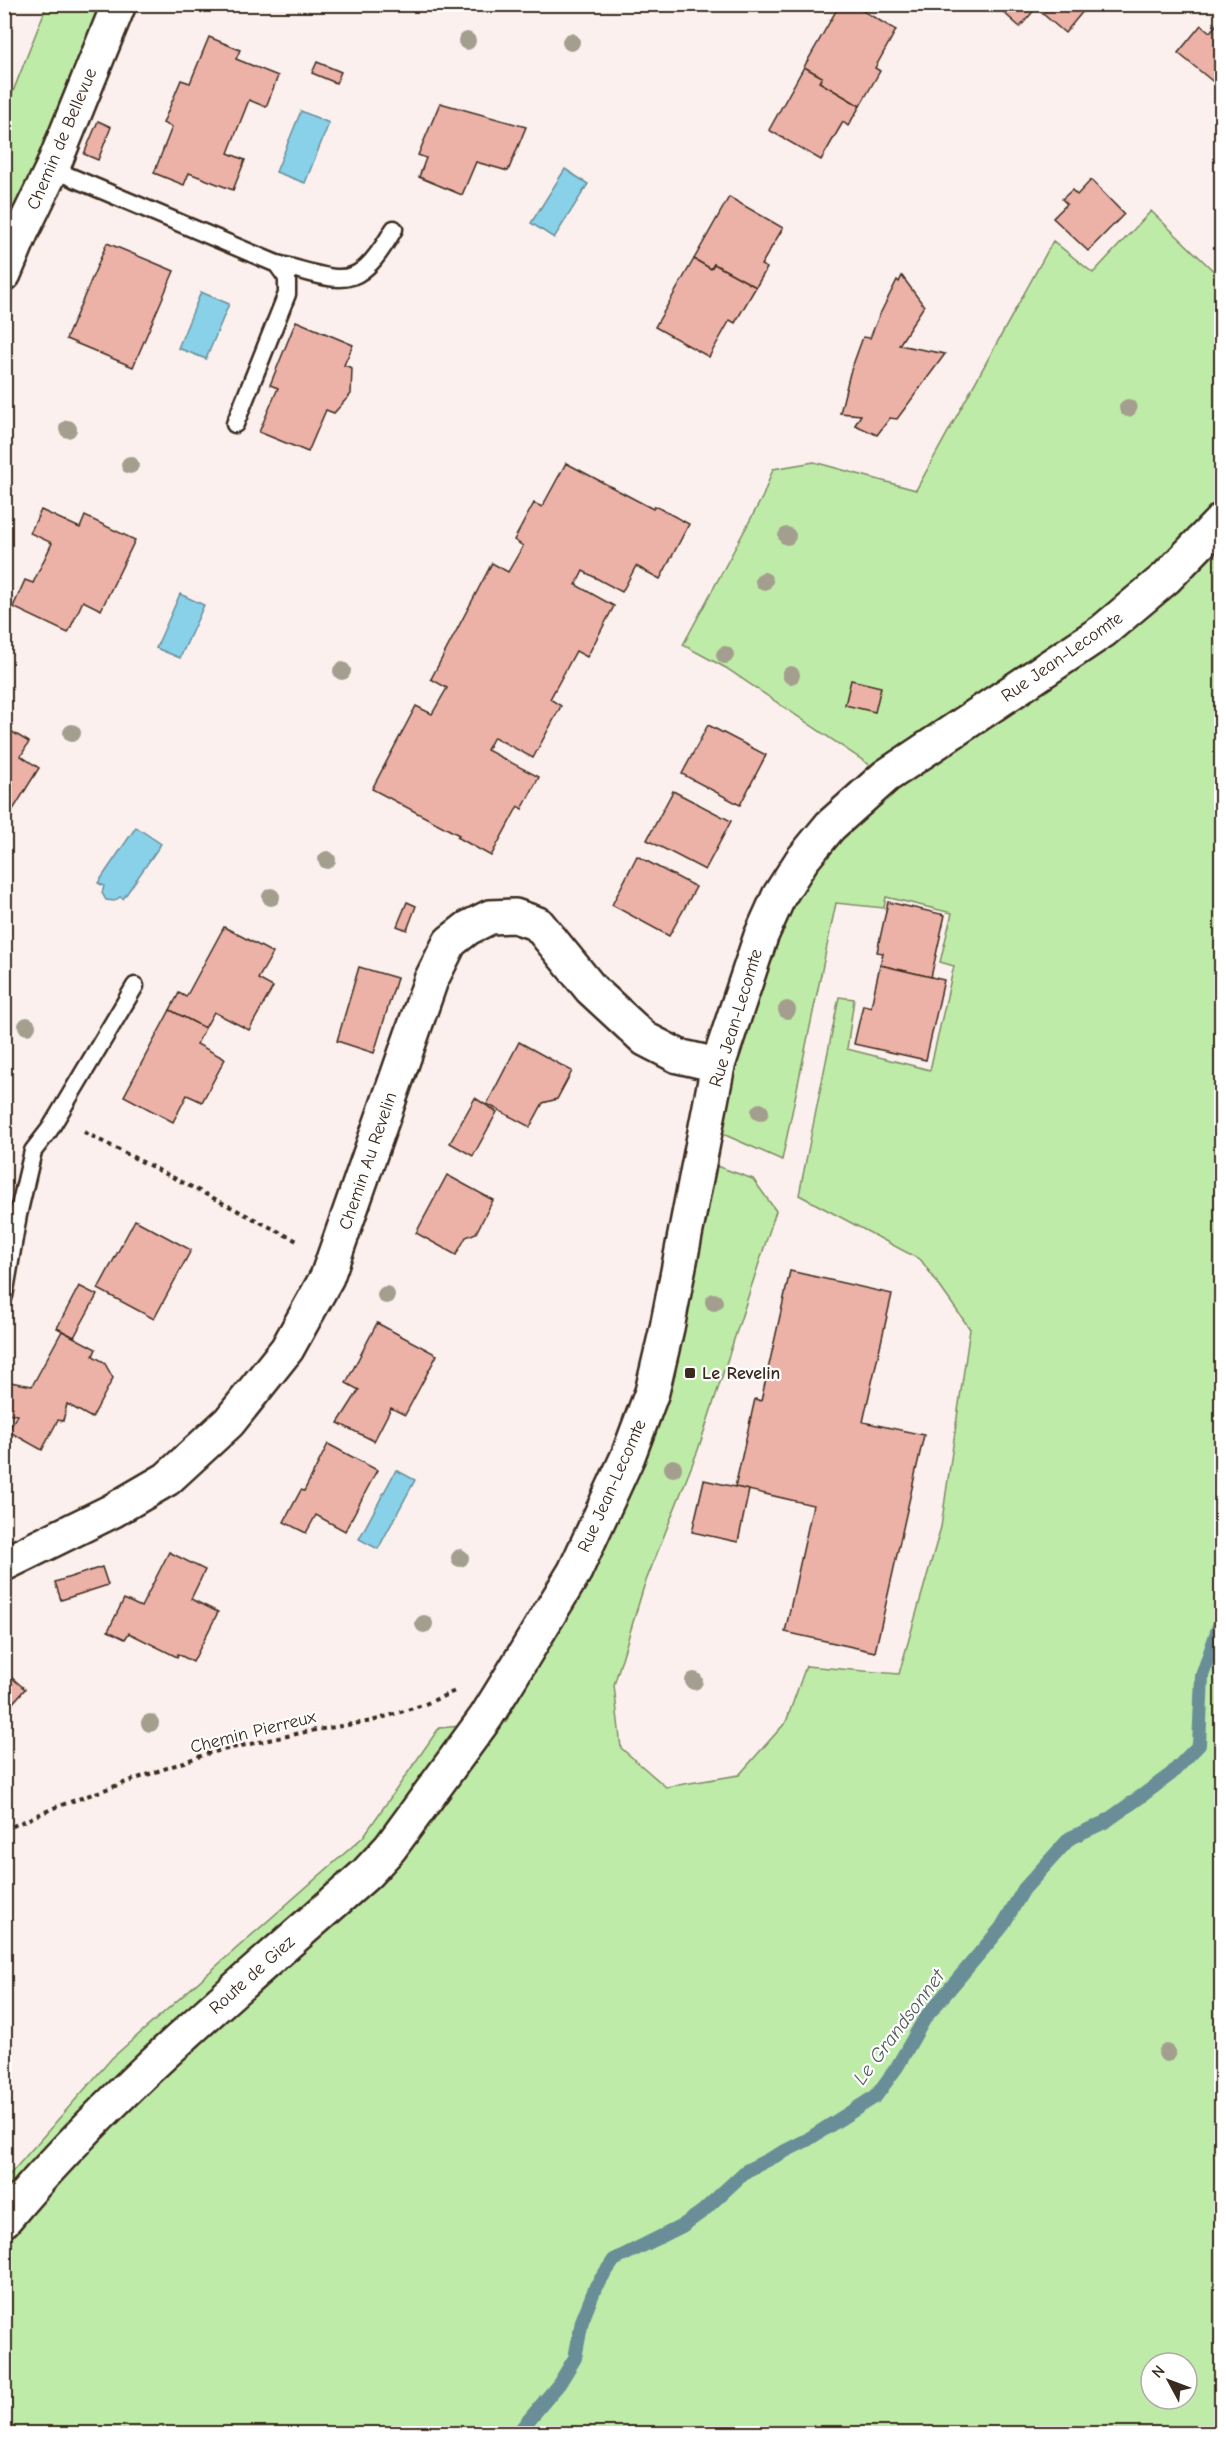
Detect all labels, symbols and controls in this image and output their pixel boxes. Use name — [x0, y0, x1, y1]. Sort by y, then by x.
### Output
street label: Chemin de Bellevue — [23, 65, 101, 213]
street label: Rue Jean-Lecomte — [997, 607, 1127, 707]
street label: Rue Jean-Lecomte — [705, 946, 767, 1090]
street label: Chemin Au Revelin — [335, 1089, 401, 1233]
place label: Le Revelin — [702, 1363, 780, 1384]
marker: Le Revelin — [683, 1366, 697, 1380]
street label: Rue Jean-Lecomte — [573, 1416, 651, 1556]
street label: Chemin Pierreux — [188, 1706, 318, 1758]
street label: Route de Giez — [205, 1931, 299, 2019]
water label: Le Grandsonnet — [848, 1964, 951, 2089]
north arrow — [1139, 2351, 1199, 2411]
text: N — [1148, 2362, 1169, 2382]

